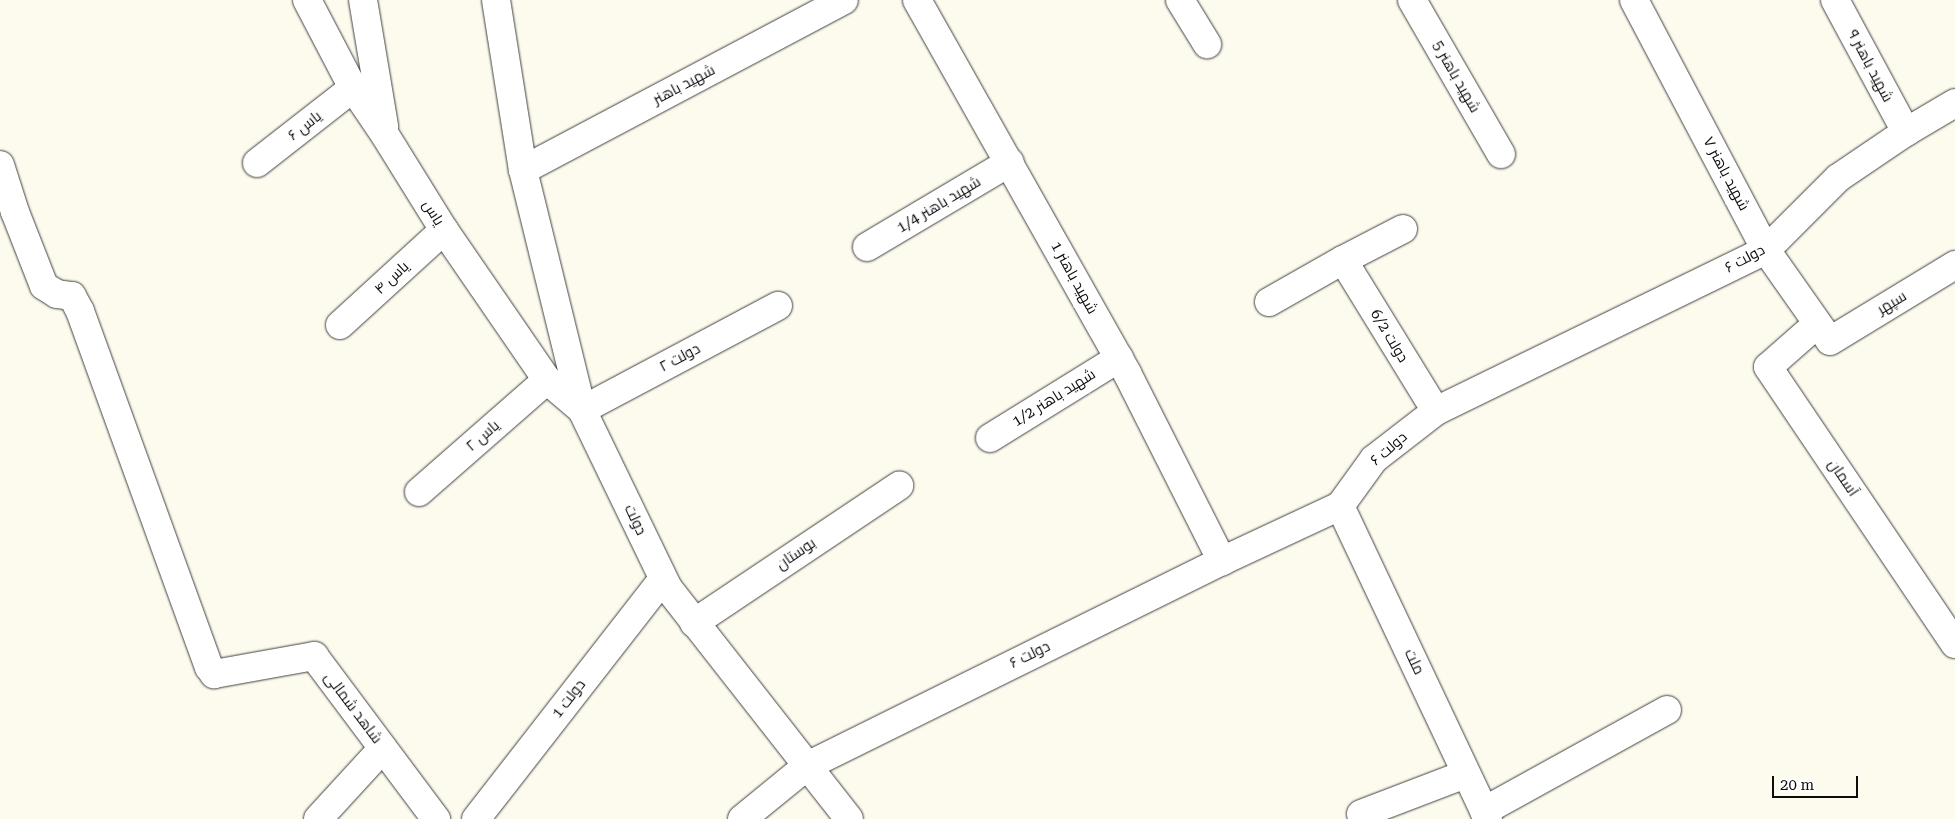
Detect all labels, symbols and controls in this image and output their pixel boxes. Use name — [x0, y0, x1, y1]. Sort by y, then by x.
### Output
street label: شهید باهنر ۹ — [1843, 27, 1897, 105]
street label: شهید باهنر 5 — [1428, 38, 1484, 116]
street label: شهید باهنر — [650, 61, 718, 109]
street label: یاس ۶ — [285, 107, 325, 145]
street label: شهید باهنر ۷ — [1699, 134, 1753, 214]
street label: شهید باهنر 1/4 — [894, 173, 984, 237]
street label: یاس — [418, 197, 448, 229]
street label: شهید باهنر 1 — [1047, 239, 1101, 317]
street label: دولت ۶ — [1722, 241, 1768, 277]
street label: یاس ۴ — [371, 258, 413, 298]
street label: سپهر — [1874, 287, 1910, 319]
street label: دولت 6/2 — [1366, 306, 1412, 366]
street label: دولت ۲ — [657, 340, 703, 376]
street label: شهید باهنر 1/2 — [1009, 365, 1099, 431]
street label: یاس ۲ — [463, 417, 503, 455]
street label: دولت ۶ — [1367, 428, 1411, 470]
street label: آسمان — [1824, 456, 1862, 500]
street label: دولت — [620, 502, 650, 538]
street label: بوستان — [773, 534, 819, 574]
street label: دولت ۶ — [1007, 638, 1053, 672]
street label: ملت — [1400, 646, 1428, 678]
street label: شاهد شمالی — [320, 669, 386, 747]
street label: دولت 1 — [548, 676, 590, 722]
scale bar — [1775, 766, 1861, 798]
text: 20 m — [1780, 776, 1814, 794]

